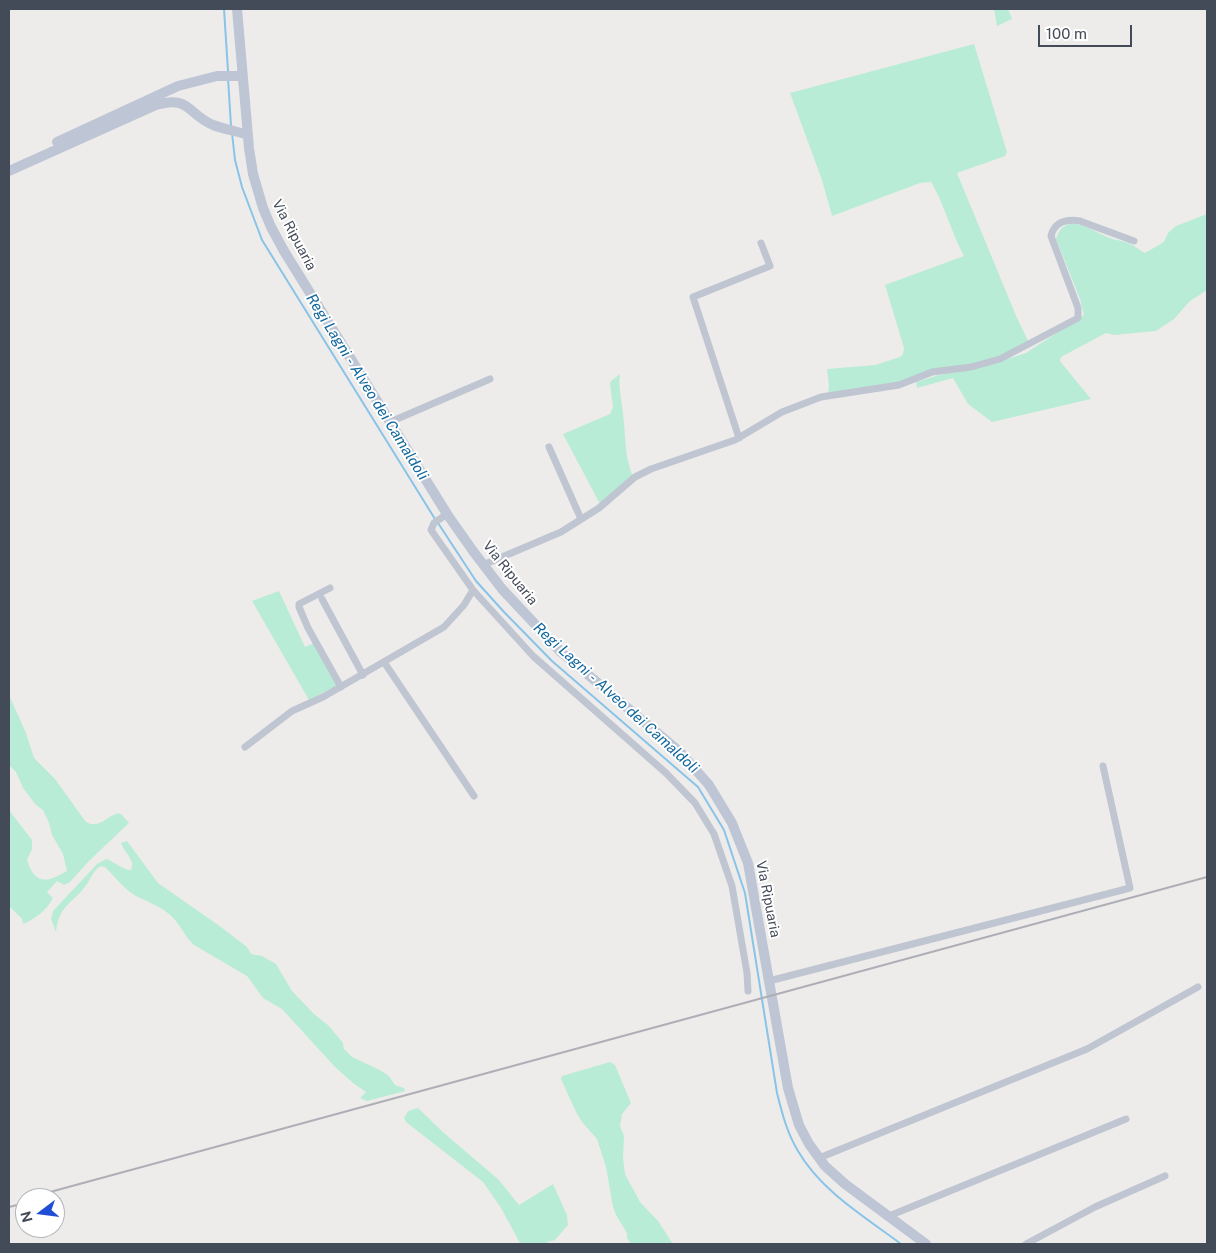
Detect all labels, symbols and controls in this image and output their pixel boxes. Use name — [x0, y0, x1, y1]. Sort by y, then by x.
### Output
scale bar — [1041, 15, 1135, 47]
text: 100 m — [1046, 25, 1087, 42]
street label: Via Ripuaria — [268, 197, 320, 273]
water label: Regi Lagni - Alveo dei Camaldoli — [302, 290, 432, 484]
street label: Via Ripuaria — [479, 537, 541, 609]
water label: Regi Lagni - Alveo dei Camaldoli — [530, 619, 702, 777]
street label: Via Ripuaria — [752, 859, 784, 939]
north arrow — [15, 1188, 65, 1238]
text: N — [17, 1209, 36, 1224]

